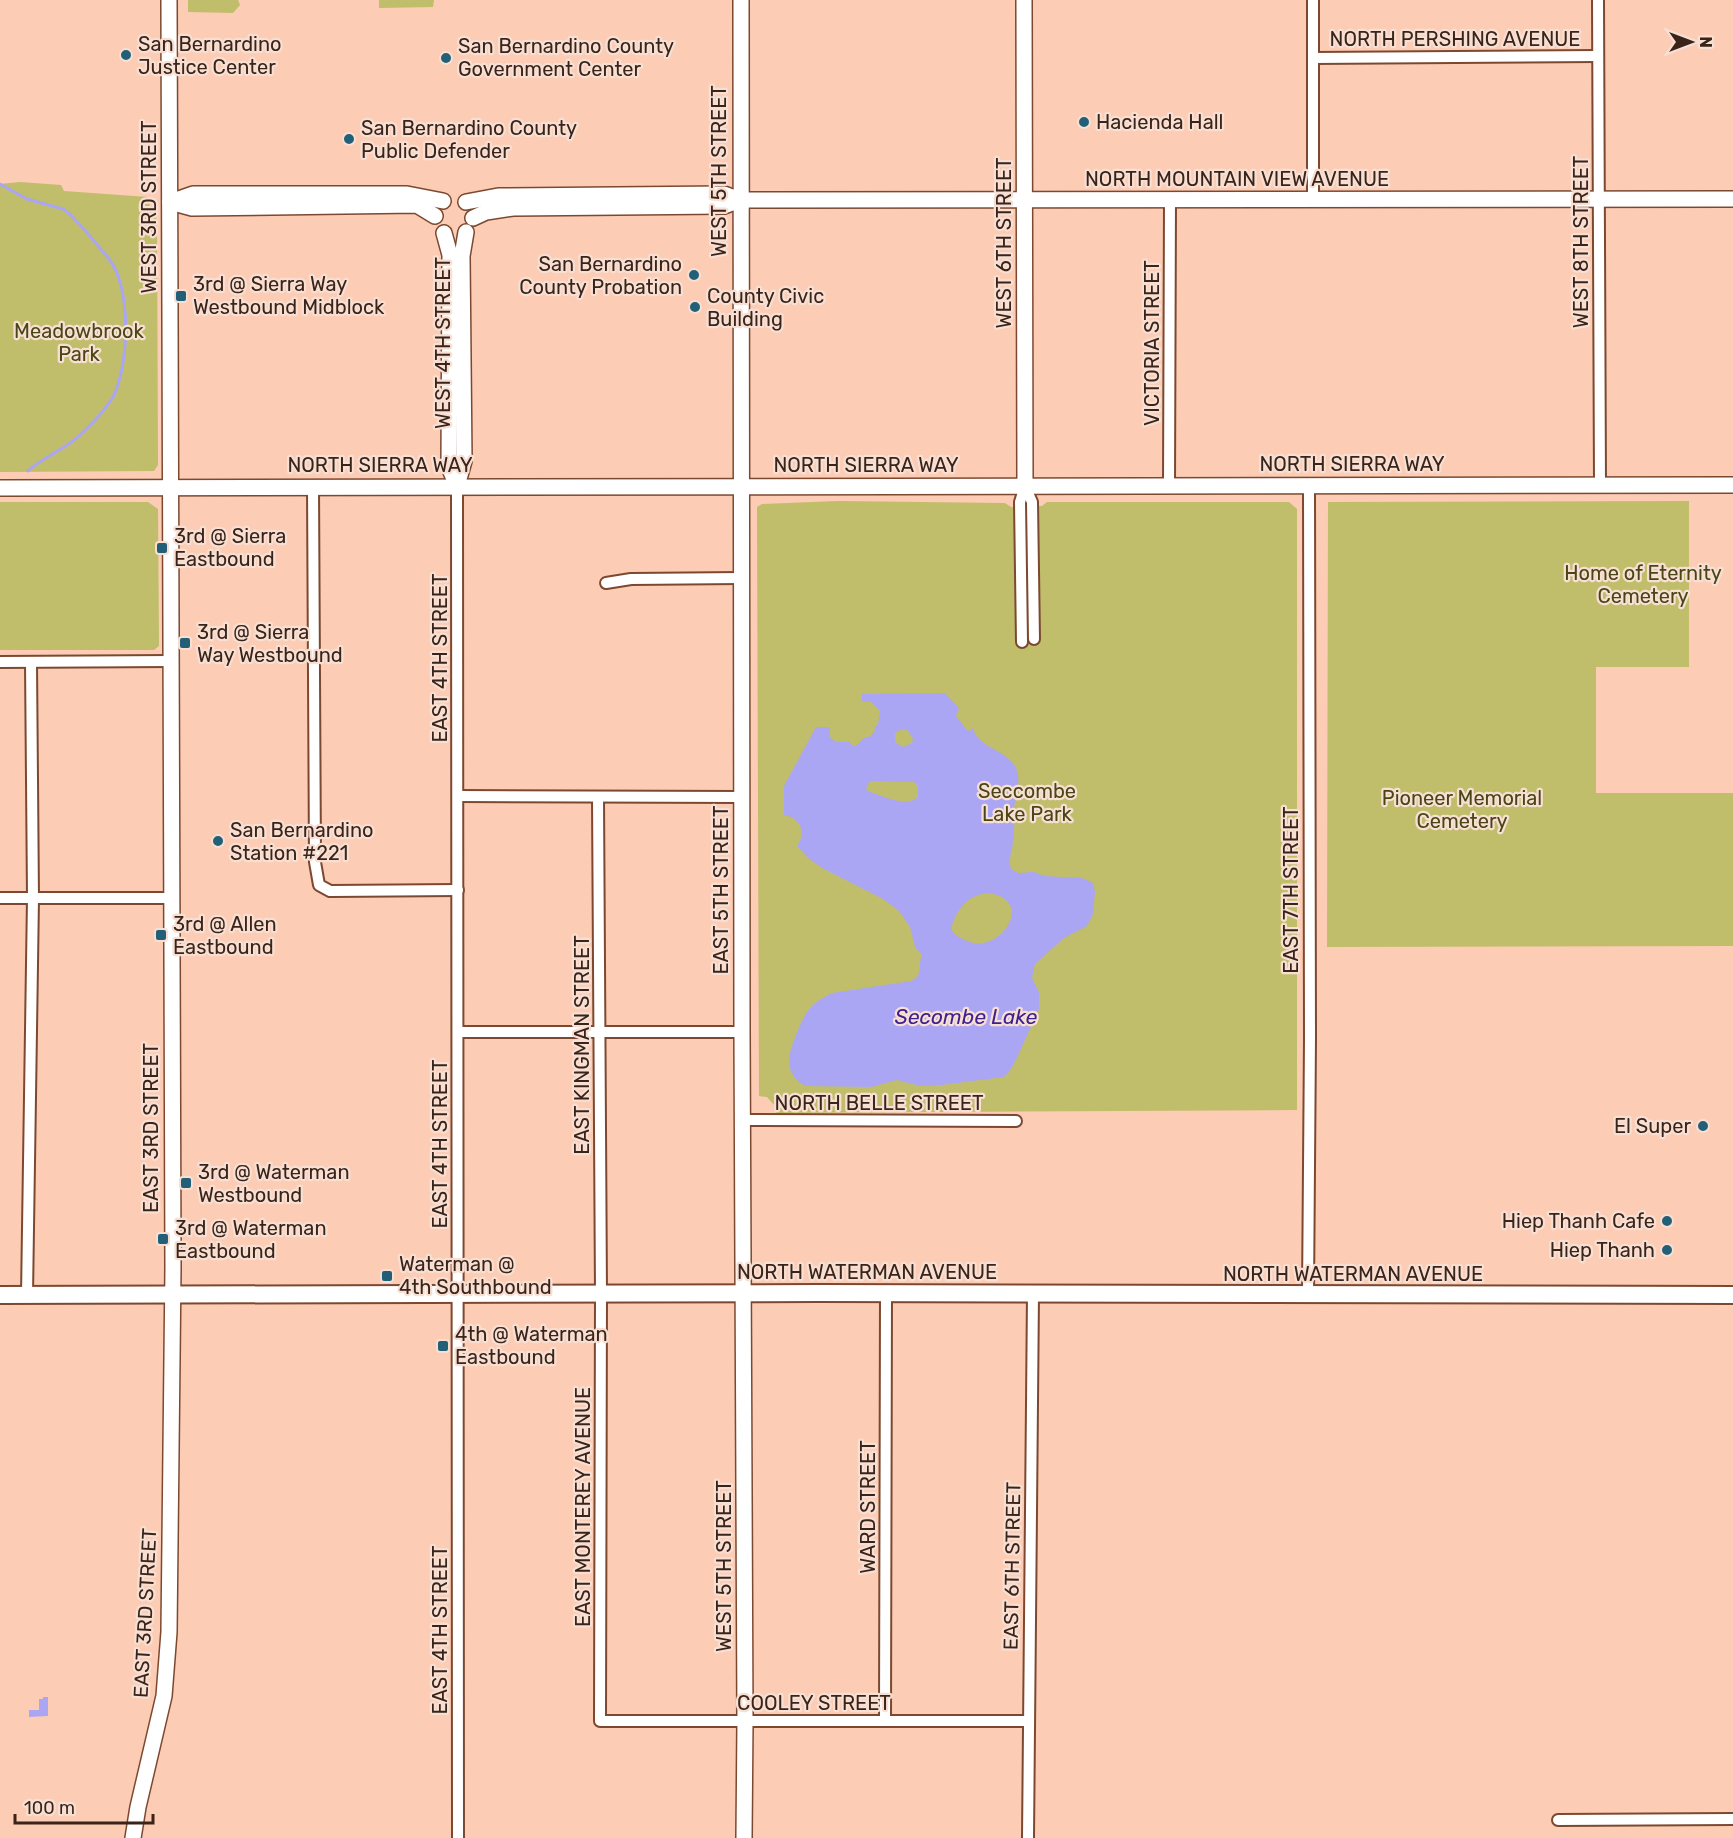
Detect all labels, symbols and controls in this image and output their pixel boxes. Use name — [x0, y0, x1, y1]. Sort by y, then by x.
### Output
north arrow — [1661, 12, 1721, 72]
street label: NORTH PERSHING AVENUE — [1330, 27, 1580, 51]
place label: San Bernardino Justice Center — [138, 32, 282, 79]
place label: San Bernardino County Government Center — [458, 34, 674, 81]
text: N — [1696, 36, 1715, 48]
marker: San Bernardino Justice Center — [119, 48, 133, 62]
marker: San Bernardino County Government Center — [439, 51, 453, 65]
street label: WEST 5TH STREET — [707, 85, 731, 257]
place label: Hacienda Hall — [1096, 110, 1223, 134]
marker: Hacienda Hall — [1077, 115, 1091, 129]
place label: San Bernardino County Public Defender — [361, 116, 577, 163]
street label: WEST 3RD STREET — [137, 120, 161, 294]
marker: San Bernardino County Public Defender — [342, 132, 356, 146]
street label: WEST 8TH STREET — [1569, 155, 1593, 328]
street label: WEST 6TH STREET — [992, 157, 1016, 329]
street label: NORTH MOUNTAIN VIEW AVENUE — [1085, 167, 1389, 191]
place label: San Bernardino County Probation — [519, 252, 682, 299]
street label: WEST 4TH STREET — [431, 257, 455, 429]
street label: VICTORIA STREET — [1140, 260, 1164, 426]
marker: San Bernardino County Probation — [687, 268, 701, 282]
place label: 3rd @ Sierra Way Westbound Midblock — [193, 272, 385, 319]
place label: County Civic Building — [707, 284, 824, 331]
marker: 3rd @ Sierra Way Westbound Midblock — [174, 289, 188, 303]
marker: County Civic Building — [688, 300, 702, 314]
park label: Meadowbrook Park — [14, 319, 145, 366]
street label: NORTH SIERRA WAY — [1259, 452, 1445, 476]
street label: NORTH SIERRA WAY — [287, 453, 473, 477]
street label: NORTH SIERRA WAY — [773, 453, 959, 477]
place label: 3rd @ Sierra Eastbound — [174, 524, 286, 571]
marker: 3rd @ Sierra Eastbound — [155, 541, 169, 555]
park label: Home of Eternity Cemetery — [1564, 561, 1722, 608]
street label: EAST 4TH STREET — [428, 573, 452, 743]
place label: 3rd @ Sierra Way Westbound — [197, 620, 343, 667]
marker: 3rd @ Sierra Way Westbound — [178, 636, 192, 650]
park label: Seccombe Lake Park — [978, 779, 1076, 826]
park label: Pioneer Memorial Cemetery — [1382, 786, 1542, 833]
street label: EAST 5TH STREET — [709, 805, 733, 975]
street label: EAST 7TH STREET — [1279, 806, 1303, 974]
place label: San Bernardino Station #221 — [230, 818, 374, 865]
marker: San Bernardino Station #221 — [211, 834, 225, 848]
place label: 3rd @ Allen Eastbound — [173, 912, 277, 959]
marker: 3rd @ Allen Eastbound — [154, 928, 168, 942]
street label: EAST KINGMAN STREET — [570, 935, 594, 1155]
water label: Secombe Lake — [895, 1004, 1038, 1029]
street label: EAST 3RD STREET — [139, 1043, 163, 1213]
street label: EAST 4TH STREET — [428, 1059, 452, 1229]
street label: NORTH BELLE STREET — [775, 1091, 984, 1115]
place label: El Super — [1614, 1114, 1691, 1138]
marker: El Super — [1696, 1119, 1710, 1133]
place label: 3rd @ Waterman Westbound — [198, 1160, 350, 1207]
marker: 3rd @ Waterman Westbound — [179, 1176, 193, 1190]
place label: Hiep Thanh Cafe — [1502, 1209, 1655, 1233]
marker: Hiep Thanh Cafe — [1660, 1214, 1674, 1228]
place label: 3rd @ Waterman Eastbound — [175, 1216, 327, 1263]
marker: 3rd @ Waterman Eastbound — [156, 1232, 170, 1246]
place label: Hiep Thanh — [1550, 1238, 1655, 1262]
marker: Hiep Thanh — [1660, 1243, 1674, 1257]
place label: Waterman @ 4th Southbound — [399, 1252, 552, 1299]
street label: NORTH WATERMAN AVENUE — [737, 1260, 997, 1284]
street label: NORTH WATERMAN AVENUE — [1223, 1262, 1483, 1286]
marker: Waterman @ 4th Southbound — [380, 1269, 394, 1283]
place label: 4th @ Waterman Eastbound — [455, 1322, 608, 1369]
marker: 4th @ Waterman Eastbound — [436, 1339, 450, 1353]
street label: EAST MONTEREY AVENUE — [571, 1387, 595, 1627]
street label: WARD STREET — [856, 1440, 880, 1574]
street label: WEST 5TH STREET — [712, 1480, 736, 1652]
street label: EAST 6TH STREET — [999, 1481, 1025, 1650]
street label: EAST 3RD STREET — [129, 1527, 161, 1699]
street label: EAST 4TH STREET — [428, 1545, 452, 1715]
street label: COOLEY STREET — [737, 1691, 891, 1715]
scale bar — [15, 1787, 153, 1825]
text: 100 m — [24, 1797, 75, 1819]

